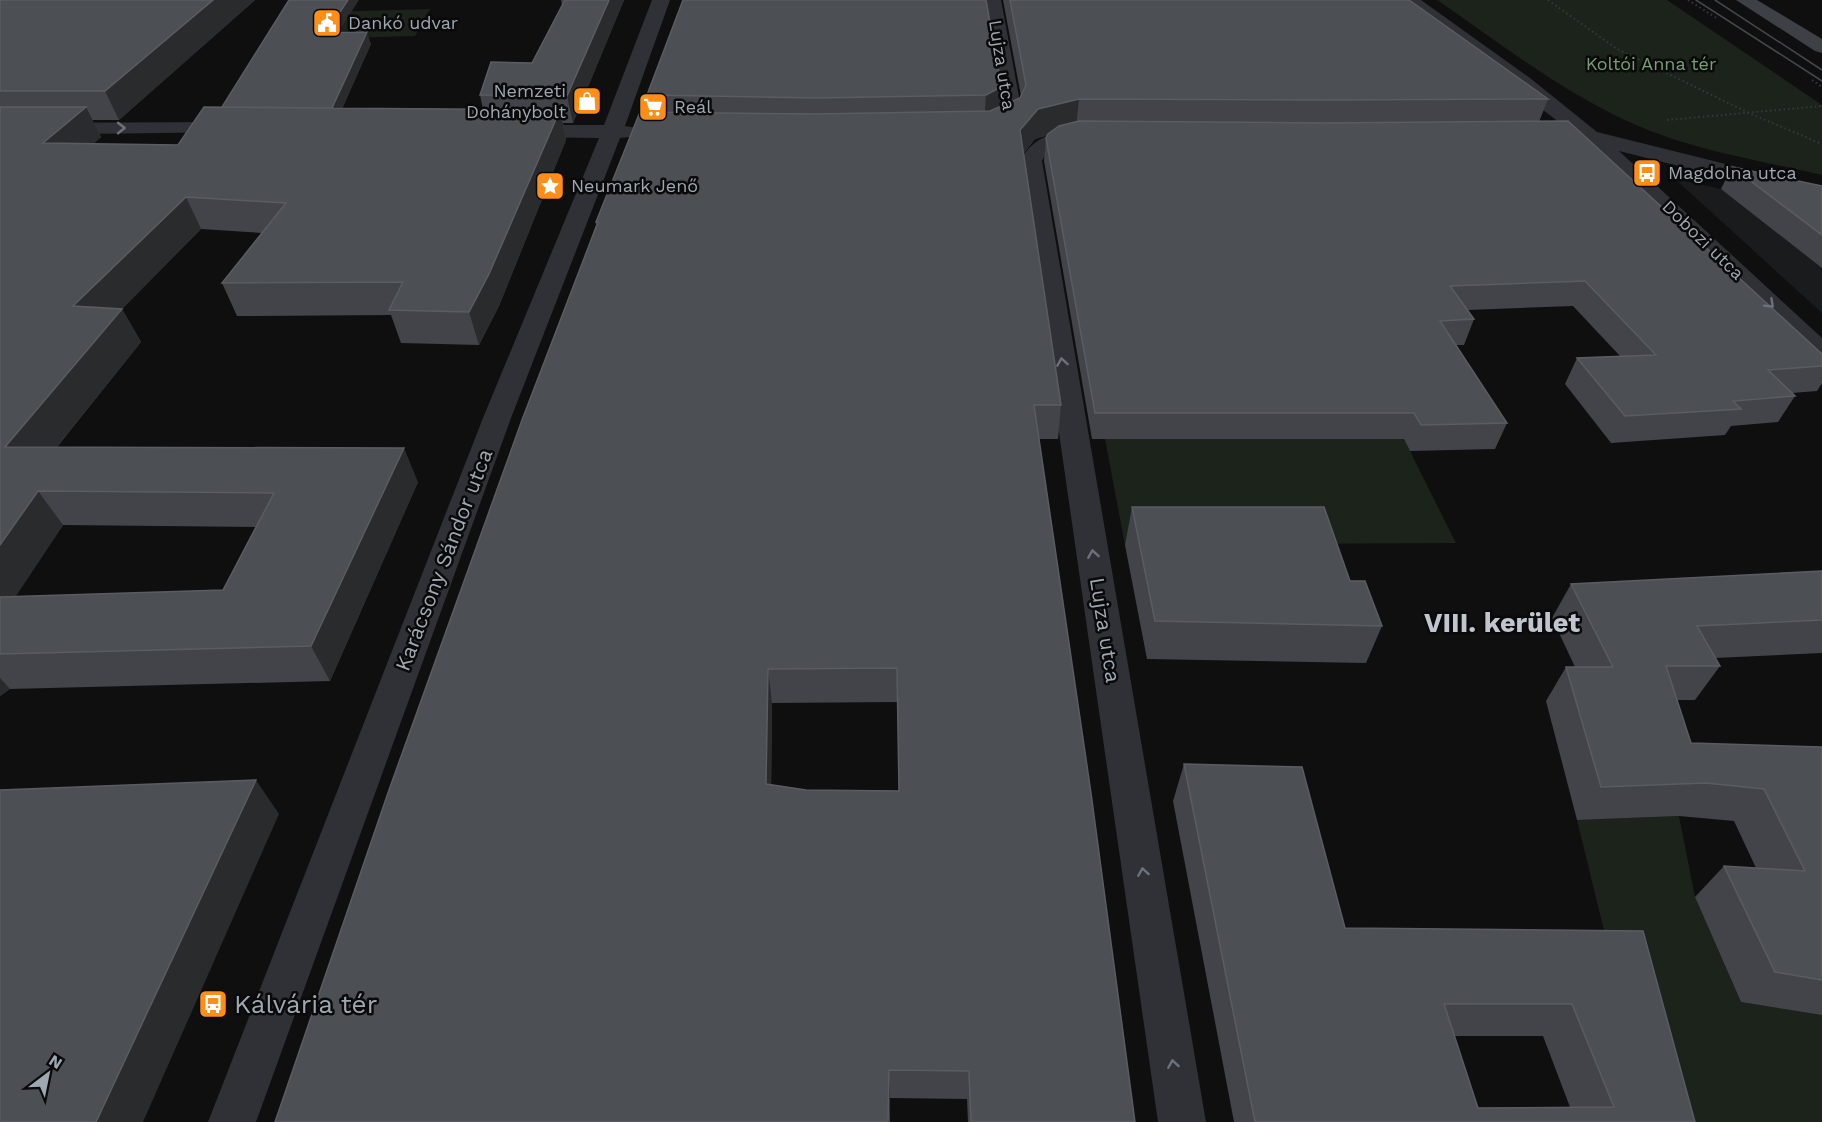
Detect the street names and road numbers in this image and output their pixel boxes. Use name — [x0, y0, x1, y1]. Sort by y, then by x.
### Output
street label: Lujza utca — [985, 18, 1020, 111]
street label: Dobozi utca — [1658, 196, 1748, 284]
street label: Karácsony Sándor utca — [390, 445, 497, 674]
street label: Lujza utca — [1085, 576, 1126, 684]

